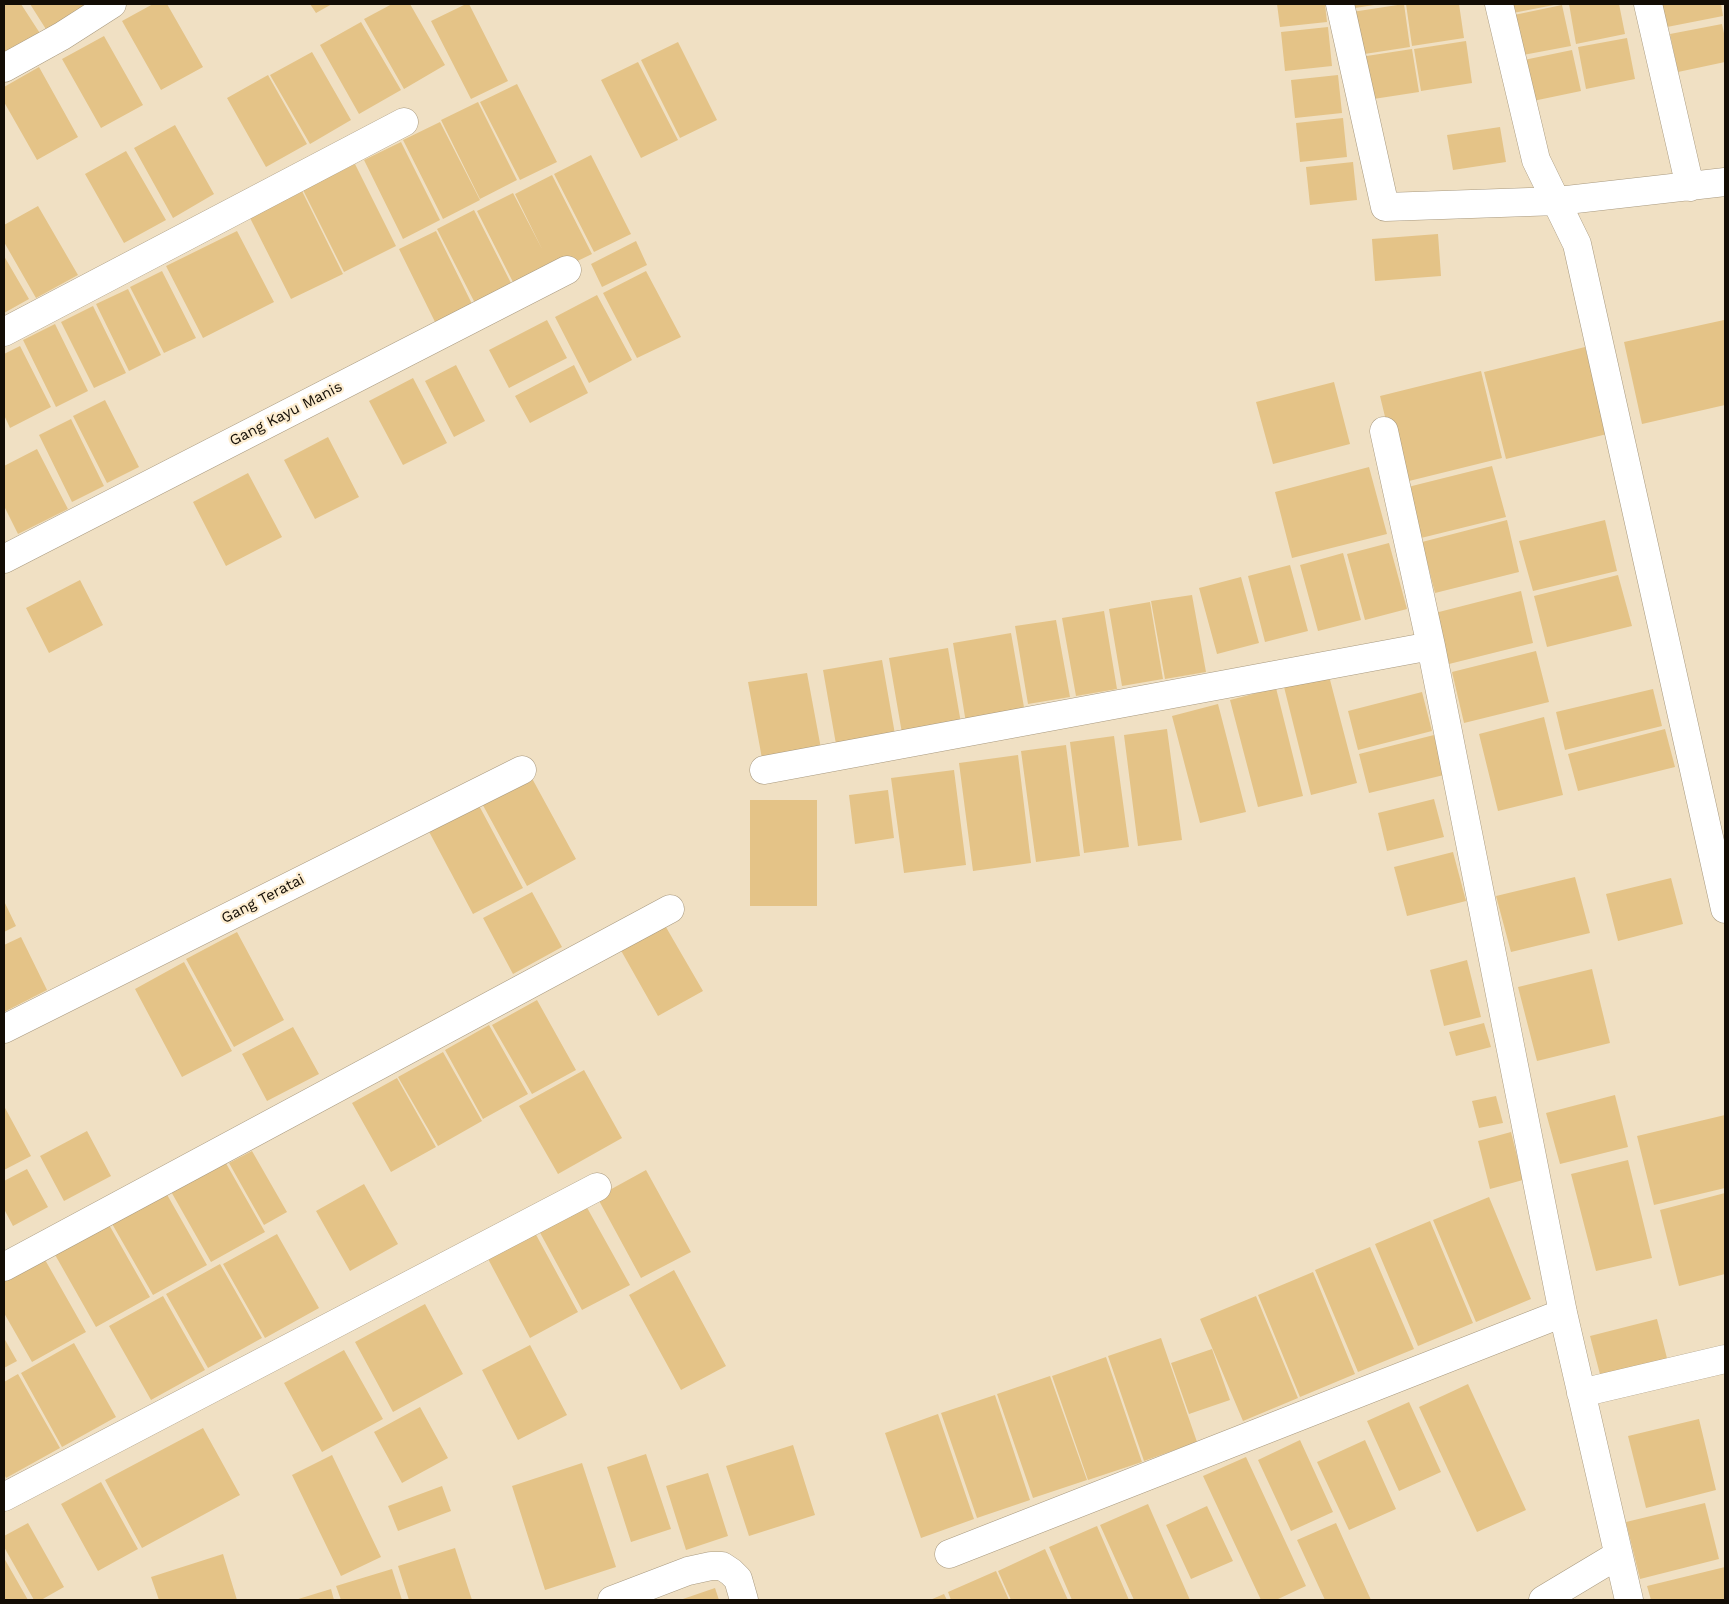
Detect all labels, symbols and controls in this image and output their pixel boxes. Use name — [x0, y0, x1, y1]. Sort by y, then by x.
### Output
street label: Gang Kayu Manis — [227, 378, 345, 450]
street label: Gang Teratai — [219, 870, 307, 928]

